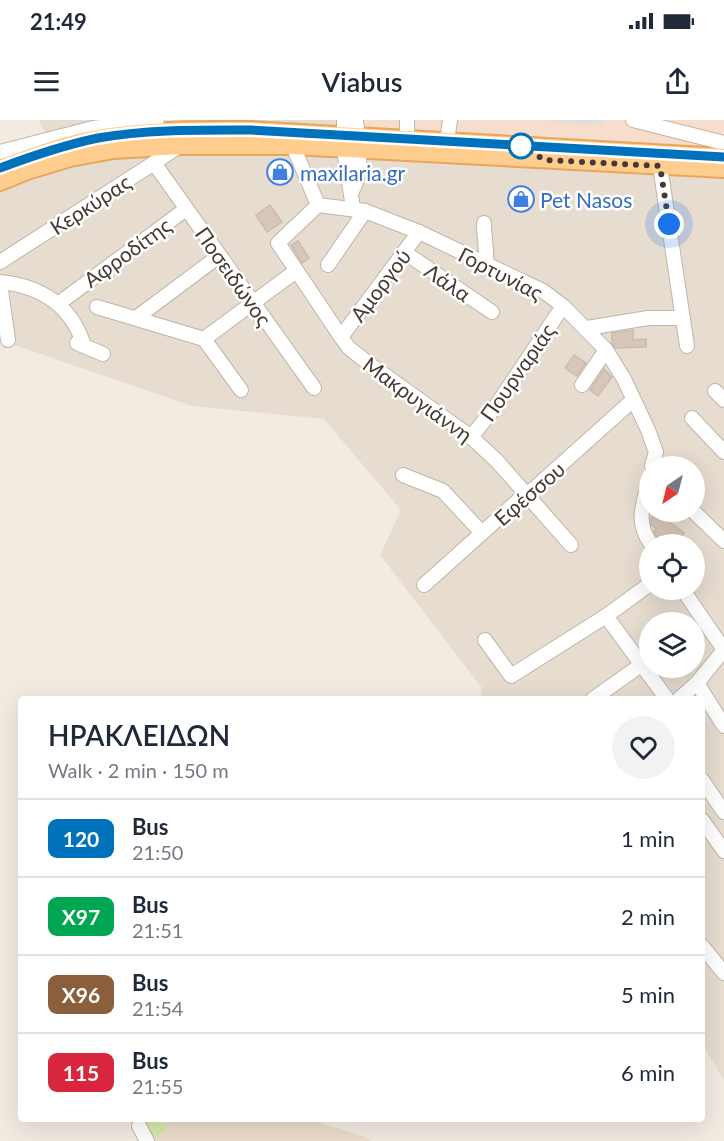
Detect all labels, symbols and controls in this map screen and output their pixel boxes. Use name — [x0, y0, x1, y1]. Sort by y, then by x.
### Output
text: 21:49 — [30, 8, 87, 35]
icon: menu — [30, 65, 63, 98]
text: Viabus — [322, 65, 402, 98]
icon: share — [661, 65, 694, 98]
unlabelled marker — [508, 133, 534, 159]
shop icon: maxilaria.gr — [265, 157, 295, 187]
place label: maxilaria.gr — [300, 160, 406, 185]
street label: Κερκύρας — [45, 169, 135, 239]
shop icon: Pet Nasos — [506, 184, 536, 214]
place label: Pet Nasos — [540, 187, 632, 212]
your location — [654, 209, 684, 239]
street label: Αφροδίτης — [79, 212, 176, 292]
street label: Ποσειδώνος — [191, 222, 277, 330]
street label: Γορτυνίας — [455, 241, 547, 305]
street label: Αμοργού — [345, 244, 415, 326]
street label: Λάλα — [420, 258, 476, 307]
street label: Πουρναριάς — [474, 318, 560, 426]
street label: Μακρυγιάννη — [359, 351, 477, 447]
street label: Εφέσσου — [489, 456, 569, 530]
north arrow — [639, 456, 705, 522]
map controls — [639, 456, 705, 678]
button: locate — [639, 534, 705, 600]
button: layers — [639, 612, 705, 678]
button: heart — [612, 716, 675, 779]
text: ΗΡΑΚΛΕΙΔΩΝ — [48, 718, 230, 752]
text: Walk · 2 min · 150 m — [48, 758, 229, 782]
text: Bus — [132, 813, 168, 840]
text: 1 min — [621, 825, 675, 852]
text: 120 — [63, 826, 99, 851]
text: 21:50 — [132, 840, 183, 864]
text: Bus — [132, 891, 168, 918]
text: 2 min — [621, 903, 675, 930]
text: X97 — [62, 904, 100, 929]
text: 21:51 — [132, 918, 183, 942]
text: Bus — [132, 969, 168, 996]
text: 5 min — [621, 981, 675, 1008]
text: Χ96 — [62, 982, 100, 1007]
text: 21:54 — [132, 996, 183, 1020]
text: Bus — [132, 1047, 168, 1074]
text: 6 min — [621, 1059, 675, 1086]
text: 115 — [63, 1060, 99, 1085]
text: 21:55 — [132, 1074, 183, 1098]

